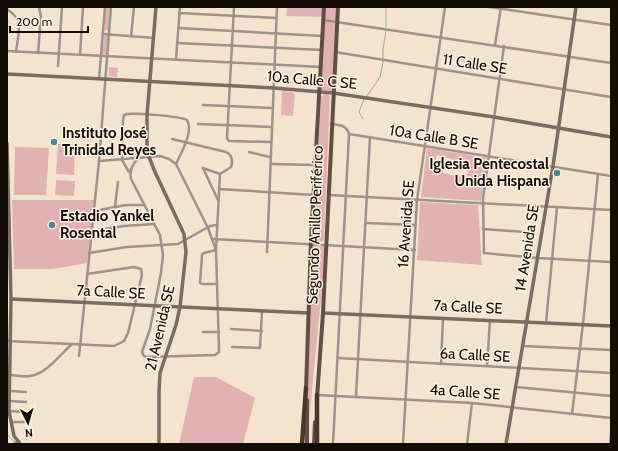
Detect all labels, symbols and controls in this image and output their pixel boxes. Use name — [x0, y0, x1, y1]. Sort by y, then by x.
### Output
scale bar — [10, 8, 88, 34]
text: 200 m — [16, 14, 52, 29]
street label: 11 Calle SE — [442, 50, 508, 78]
street label: 10a Calle C SE — [266, 67, 358, 93]
street label: 10a Calle B SE — [388, 121, 480, 153]
place label: Instituto José Trinidad Reyes — [62, 124, 156, 159]
marker: Instituto José Trinidad Reyes — [49, 137, 59, 147]
street label: Segundo Anillo Periférico — [303, 145, 327, 305]
place label: Iglesia Pentecostal Unida Hispana — [429, 155, 550, 190]
marker: Iglesia Pentecostal Unida Hispana — [552, 168, 562, 178]
street label: 16 Avenida SE — [394, 179, 418, 269]
street label: 14 Avenida SE — [511, 203, 543, 293]
place label: Estadio Yankel Rosental — [60, 207, 154, 242]
marker: Estadio Yankel Rosental — [47, 220, 57, 230]
street label: 7a Calle SE — [76, 281, 146, 303]
street label: 21 Avenida SE — [141, 283, 179, 373]
street label: 7a Calle SE — [433, 296, 503, 318]
street label: 6a Calle SE — [439, 344, 511, 366]
street label: 4a Calle SE — [429, 381, 501, 403]
north arrow — [8, 403, 48, 443]
text: N — [24, 426, 33, 440]

